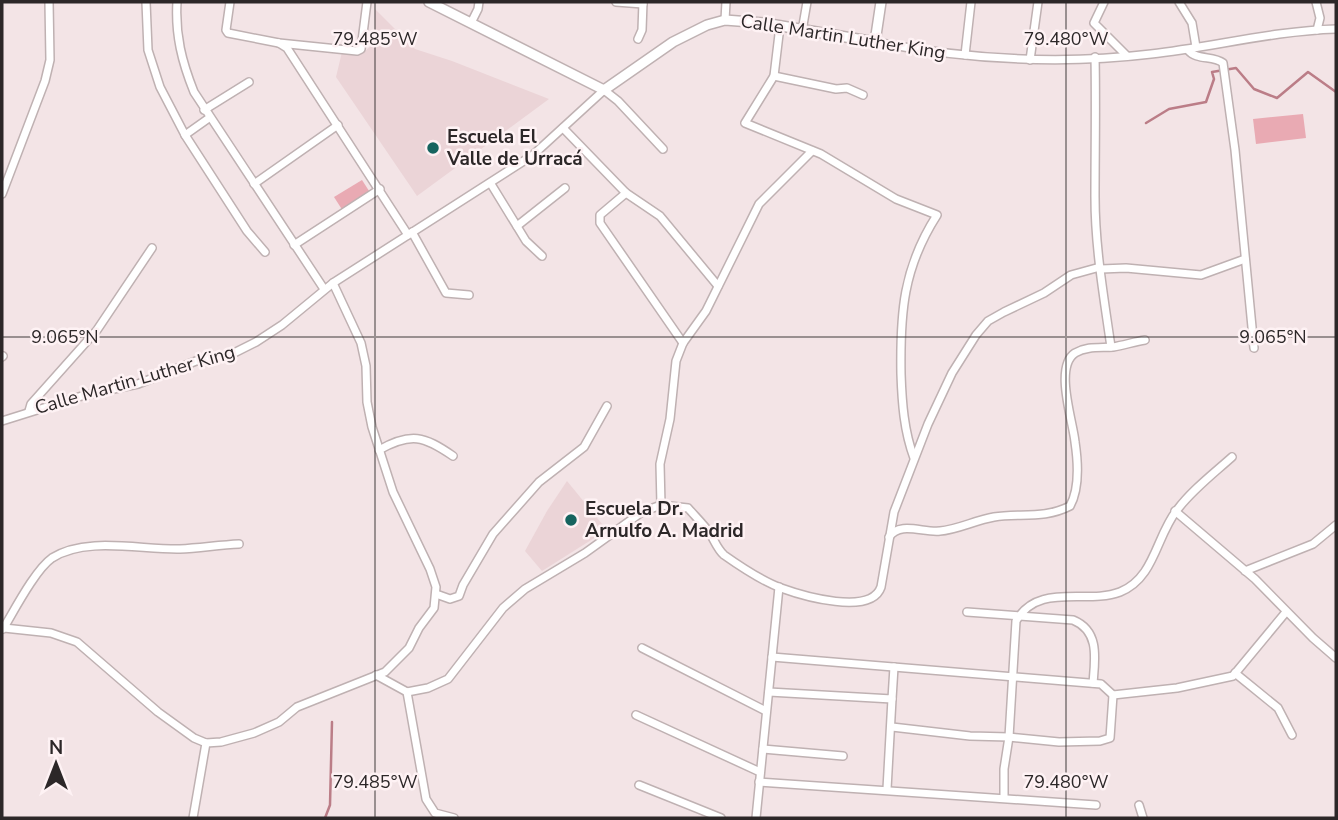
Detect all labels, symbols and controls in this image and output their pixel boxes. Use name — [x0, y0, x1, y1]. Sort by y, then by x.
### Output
street label: Calle Martin Luther King — [739, 8, 947, 66]
text: 79.485°W — [333, 27, 418, 51]
text: 79.480°W — [1024, 27, 1109, 51]
place label: Escuela El Valle de Urracá — [446, 124, 583, 172]
marker: Escuela El Valle de Urracá — [425, 140, 441, 156]
text: 9.065°N — [31, 325, 99, 349]
text: 9.065°N — [1239, 325, 1307, 349]
street label: Calle Martin Luther King — [32, 339, 238, 421]
place label: Escuela Dr. Arnulfo A. Madrid — [585, 496, 744, 544]
marker: Escuela Dr. Arnulfo A. Madrid — [563, 512, 579, 528]
north arrow — [21, 729, 91, 799]
text: N — [49, 735, 63, 761]
text: 79.485°W — [333, 770, 418, 794]
text: 79.480°W — [1024, 770, 1109, 794]

